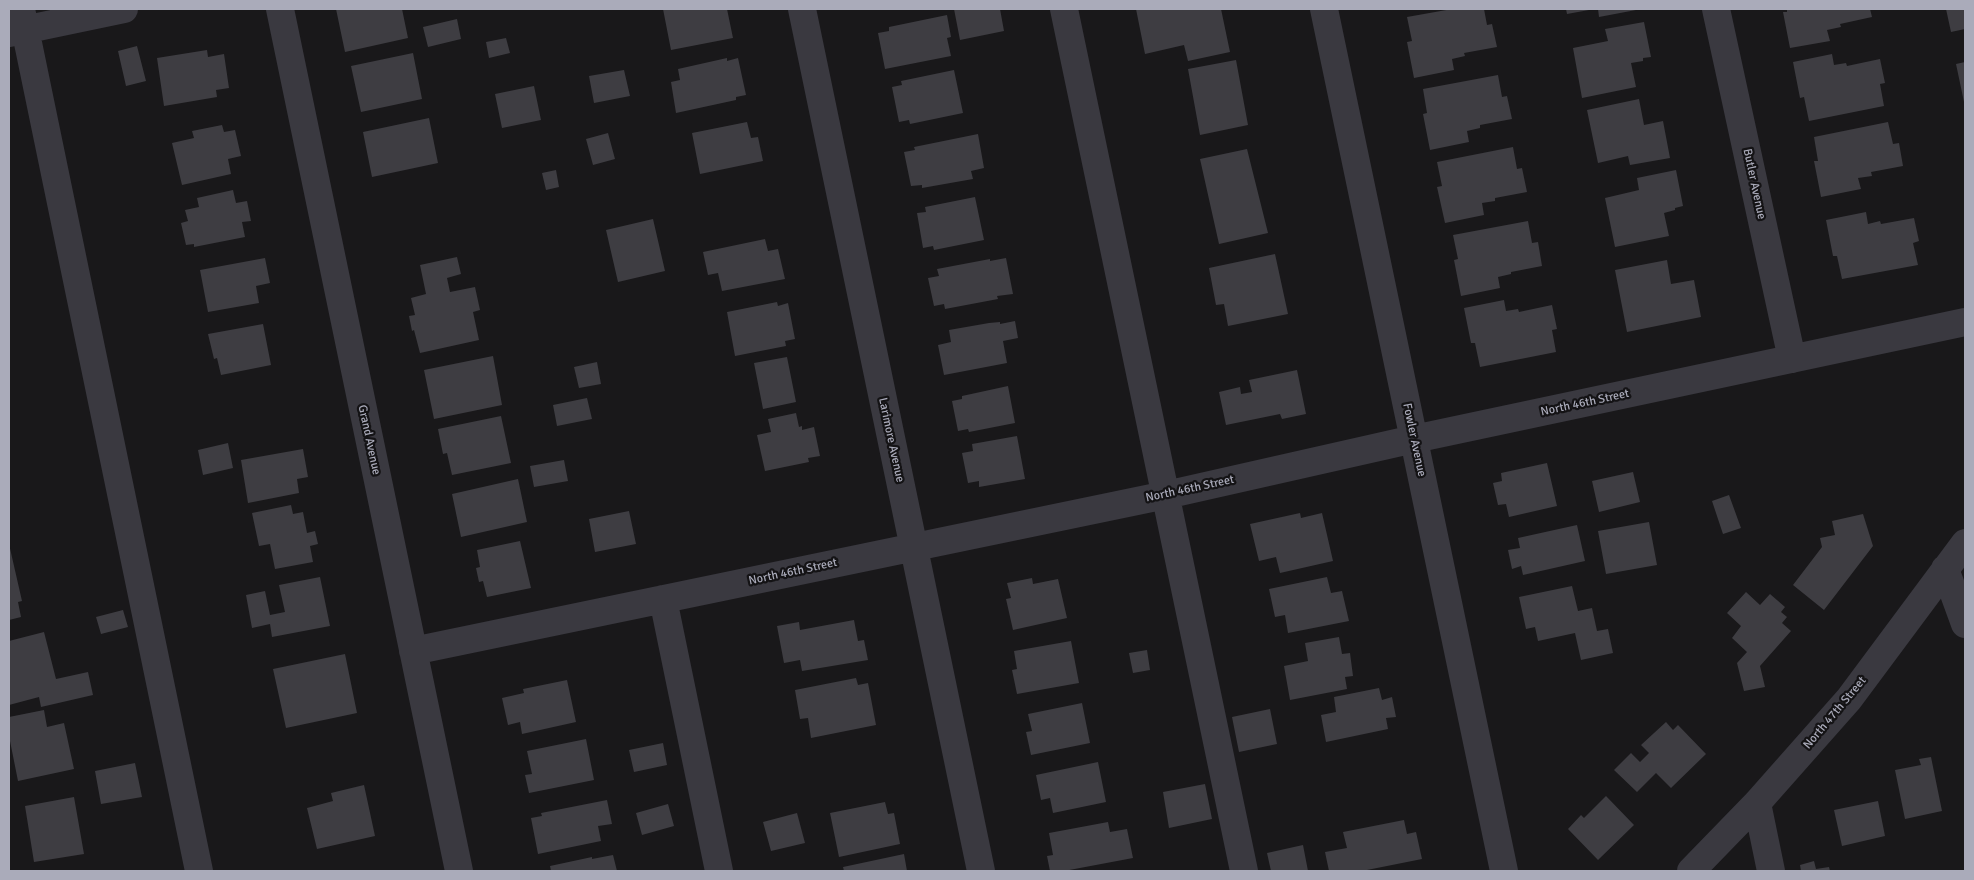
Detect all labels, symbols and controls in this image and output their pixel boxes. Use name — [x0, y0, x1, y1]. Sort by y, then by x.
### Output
street label: Butler Avenue — [1739, 147, 1769, 221]
street label: North 46th Street — [1539, 387, 1631, 419]
street label: Larimore Avenue — [875, 396, 907, 484]
street label: Fowler Avenue — [1399, 402, 1429, 478]
street label: Grand Avenue — [355, 404, 383, 476]
street label: North 46th Street — [1144, 473, 1236, 505]
street label: North 46th Street — [747, 556, 839, 588]
street label: North 47th Street — [1801, 674, 1869, 752]

